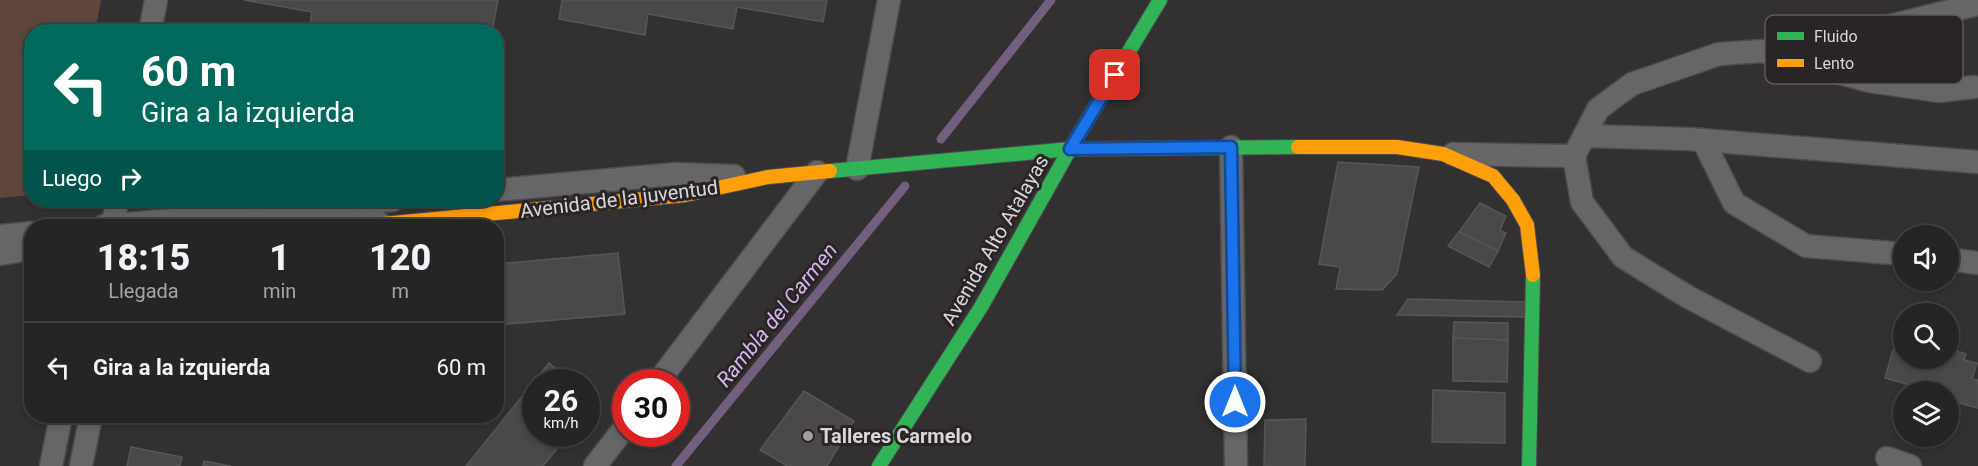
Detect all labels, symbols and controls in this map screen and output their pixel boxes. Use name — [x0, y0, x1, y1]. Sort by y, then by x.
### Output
legend — [1765, 15, 1963, 84]
text: Fluido — [1814, 27, 1858, 46]
text: 60 m — [141, 47, 236, 96]
icon: left — [42, 48, 120, 126]
pin — [1089, 49, 1140, 100]
text: Lento — [1814, 54, 1854, 73]
icon: arrive — [1098, 58, 1131, 91]
text: Gira a la izquierda — [141, 97, 355, 129]
street label: Avenida Alto Atalayas — [936, 151, 1054, 329]
icon: right — [114, 162, 147, 195]
text: Luego — [42, 166, 102, 191]
street label: Avenida de la juventud — [519, 175, 719, 223]
map controls — [1893, 225, 1959, 447]
button: sound — [1893, 225, 1959, 291]
text: 18:15 — [97, 237, 190, 279]
text: 1 — [269, 237, 290, 279]
text: 120 — [369, 237, 431, 279]
water label: Rambla del Carmen — [712, 238, 842, 392]
text: Llegada — [108, 279, 179, 303]
text: min — [263, 279, 296, 303]
text: m — [391, 279, 409, 303]
button: search — [1893, 303, 1959, 369]
icon: left — [42, 351, 75, 384]
text: Gira a la izquierda — [93, 355, 270, 380]
text: 60 m — [437, 355, 486, 380]
speed limit sign: 30 — [612, 369, 690, 447]
position arrow — [1203, 370, 1267, 434]
button: layers — [1893, 381, 1959, 447]
text: 26 — [544, 383, 578, 418]
text: km/h — [543, 414, 579, 432]
place label: Talleres Carmelo — [820, 424, 972, 448]
marker: Talleres Carmelo — [801, 429, 815, 443]

